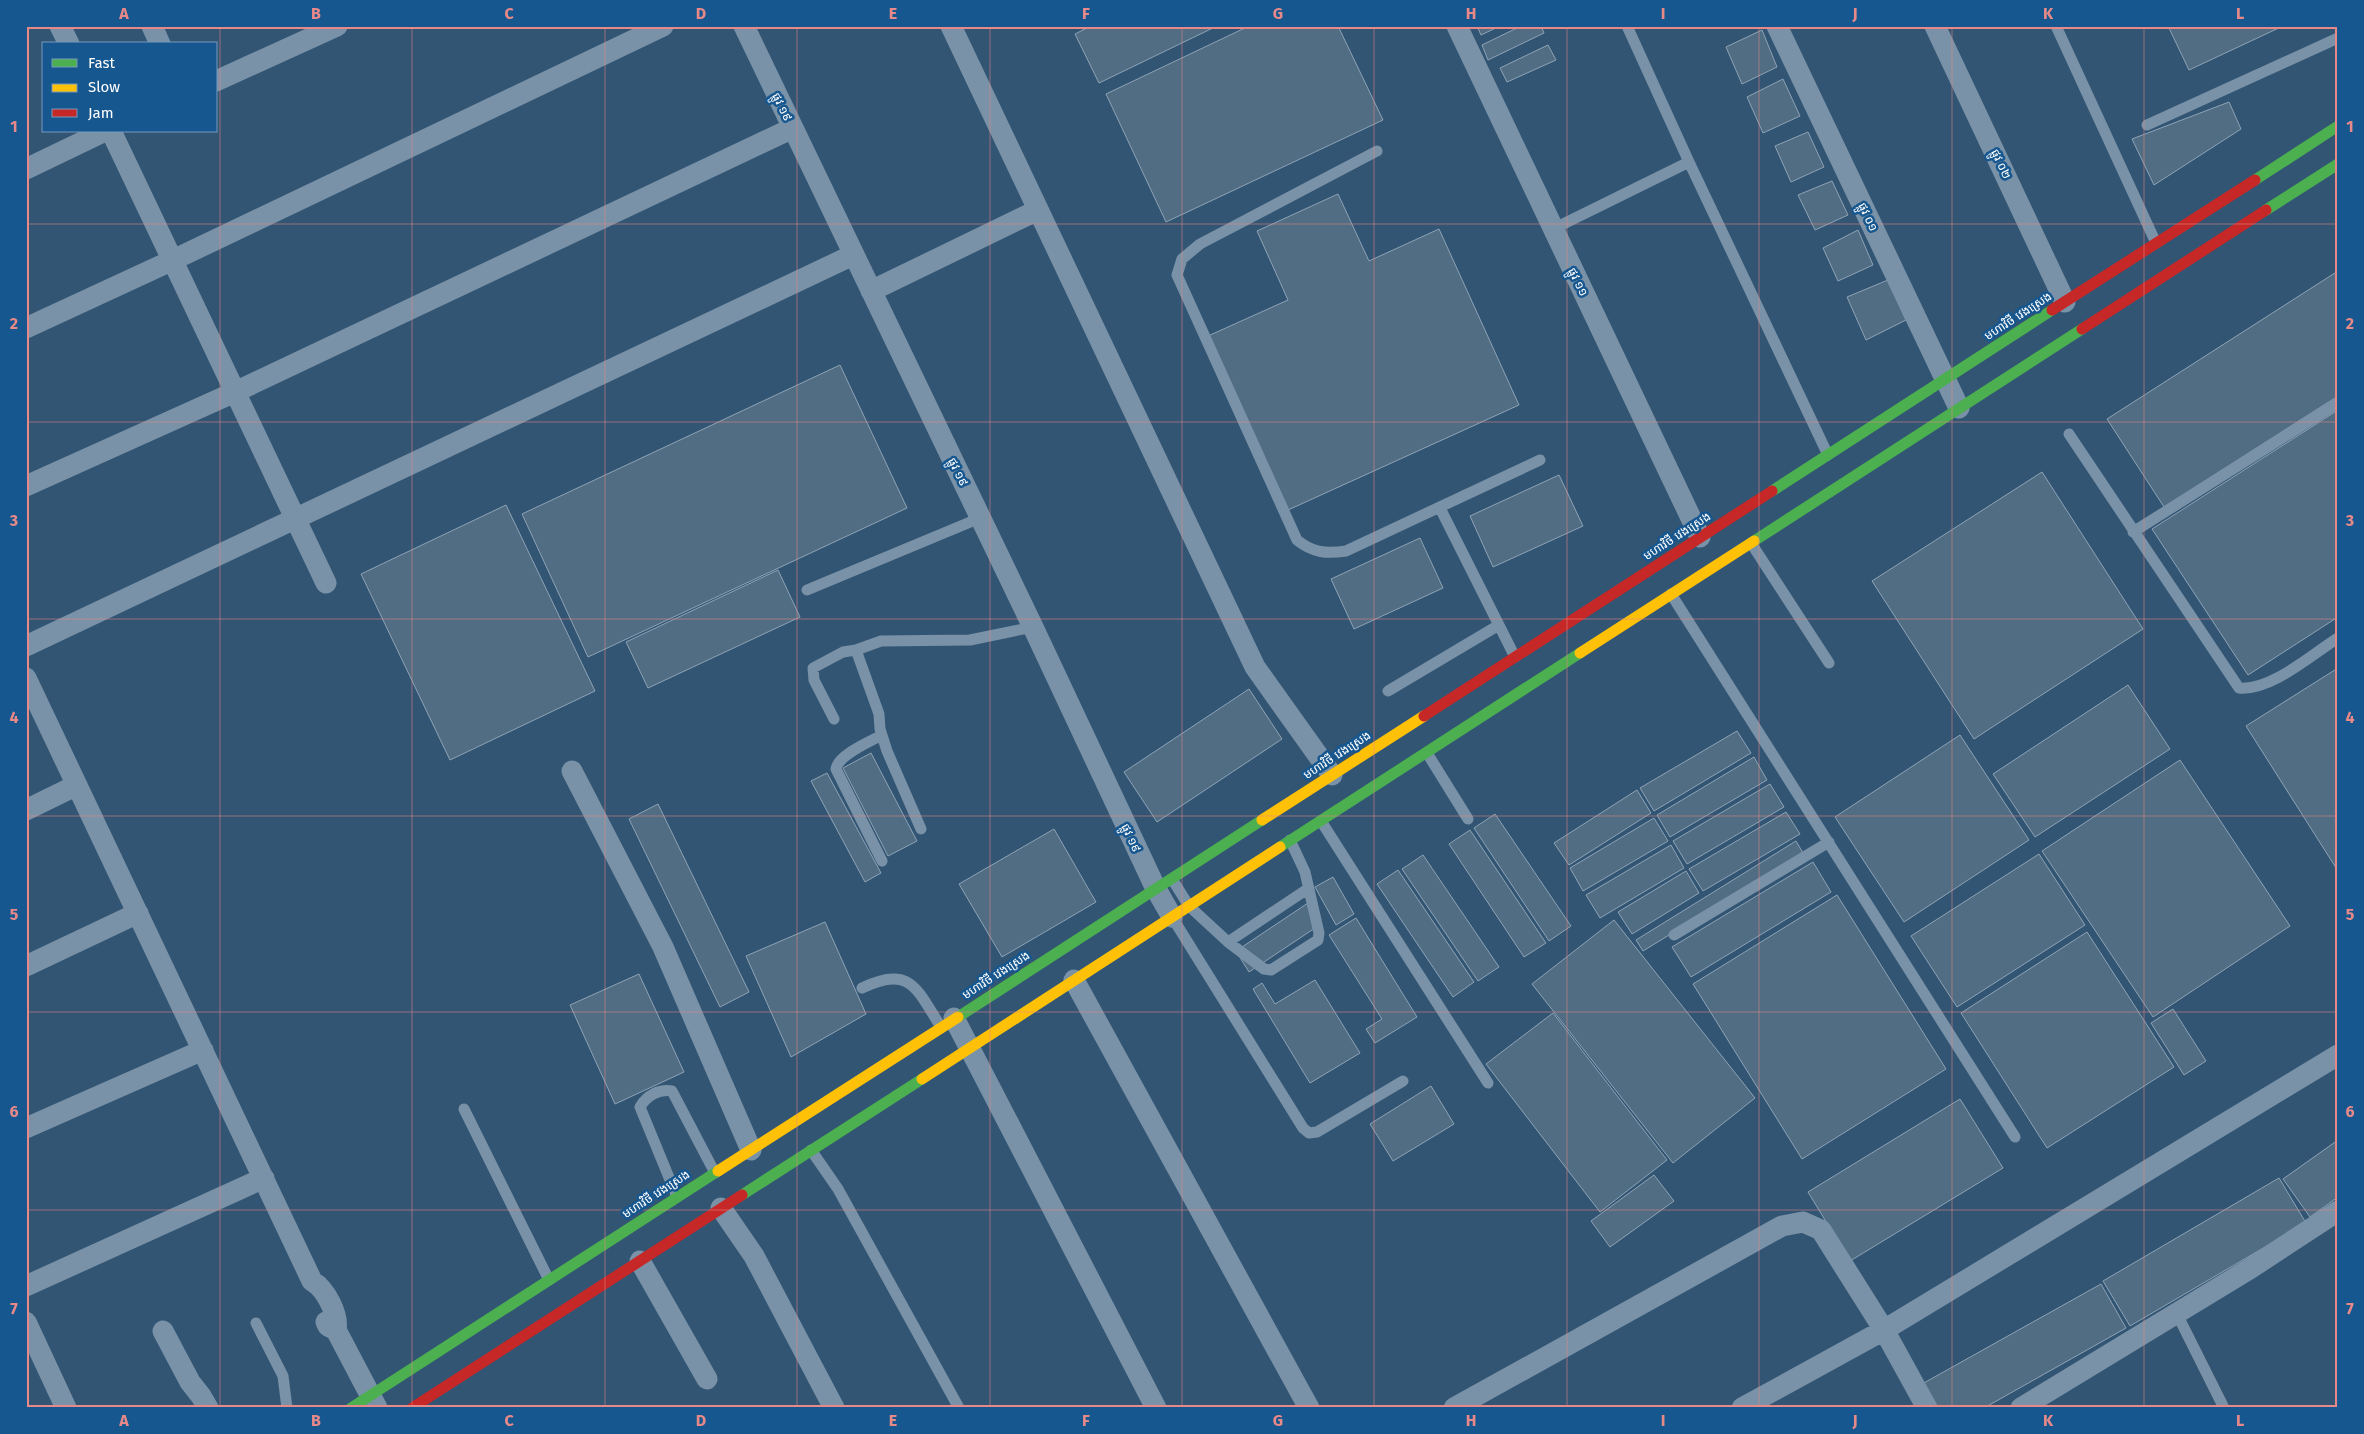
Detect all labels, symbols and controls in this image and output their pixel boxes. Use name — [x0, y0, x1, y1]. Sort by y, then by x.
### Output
text: A — [118, 4, 129, 23]
text: B — [311, 4, 321, 23]
text: C — [504, 4, 514, 23]
text: D — [696, 4, 706, 23]
text: E — [889, 4, 897, 23]
text: F — [1082, 4, 1090, 23]
text: G — [1273, 4, 1283, 23]
text: H — [1466, 4, 1476, 23]
text: I — [1661, 4, 1665, 23]
text: J — [1851, 4, 1858, 23]
text: K — [2043, 4, 2054, 23]
text: L — [2236, 4, 2244, 23]
legend — [42, 42, 218, 132]
text: Fast — [88, 54, 115, 72]
text: Slow — [88, 78, 120, 96]
street label: ផ្លូវ ១៩ — [766, 90, 795, 125]
text: Jam — [88, 104, 114, 122]
text: 1 — [10, 117, 18, 136]
text: 1 — [2346, 117, 2354, 136]
street label: ផ្លូវ ០២ — [1985, 147, 2014, 183]
street label: ផ្លូវ ០១ — [1852, 200, 1881, 235]
street label: ផ្លូវ ១១ — [1562, 265, 1591, 300]
street label: មហាវិថី វេងស្រេង — [1981, 289, 2054, 343]
text: 2 — [10, 314, 18, 333]
text: 2 — [2346, 314, 2354, 333]
street label: ផ្លូវ ១៩ — [942, 455, 971, 490]
street label: មហាវិថី វេងស្រេង — [1640, 509, 1713, 563]
text: 3 — [9, 511, 18, 530]
text: 3 — [2345, 511, 2354, 530]
text: 4 — [9, 708, 19, 727]
text: 4 — [2345, 708, 2355, 727]
street label: មហាវិថី វេងស្រេង — [1300, 728, 1373, 782]
street label: ផ្លូវ ១៩ — [1115, 821, 1144, 856]
text: 5 — [10, 905, 19, 924]
text: 5 — [2346, 905, 2355, 924]
street label: មហាវិថី វេងស្រេង — [959, 948, 1032, 1002]
text: 6 — [9, 1102, 19, 1121]
text: 6 — [2345, 1102, 2355, 1121]
street label: មហាវិថី វេងស្រេង — [619, 1167, 692, 1221]
text: 7 — [10, 1299, 18, 1318]
text: 7 — [2346, 1299, 2354, 1318]
text: A — [118, 1411, 129, 1430]
text: B — [311, 1411, 321, 1430]
text: C — [504, 1411, 514, 1430]
text: D — [696, 1411, 706, 1430]
text: E — [889, 1411, 897, 1430]
text: F — [1082, 1411, 1090, 1430]
text: G — [1273, 1411, 1283, 1430]
text: H — [1466, 1411, 1476, 1430]
text: I — [1661, 1411, 1665, 1430]
text: J — [1851, 1411, 1858, 1430]
text: K — [2043, 1411, 2054, 1430]
text: L — [2236, 1411, 2244, 1430]

